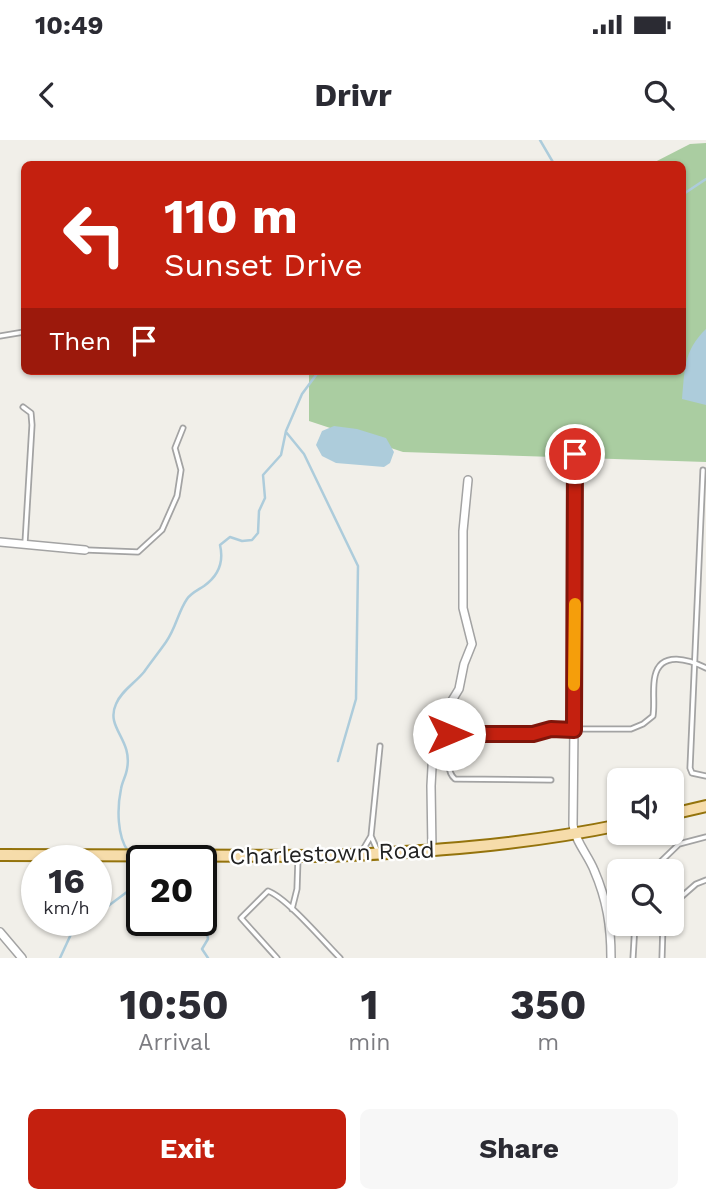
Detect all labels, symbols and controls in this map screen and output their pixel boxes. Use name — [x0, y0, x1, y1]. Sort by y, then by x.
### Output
text: 10:49 — [35, 10, 104, 40]
icon: back — [28, 76, 66, 114]
text: Drivr — [314, 76, 392, 114]
icon: search — [640, 76, 678, 114]
text: 110 m — [164, 187, 298, 245]
icon: left — [49, 189, 140, 280]
text: Sunset Drive — [164, 246, 363, 284]
icon: arrive — [125, 322, 163, 360]
text: Then — [49, 326, 111, 356]
pin — [545, 424, 605, 484]
icon: arrive — [556, 435, 594, 473]
position arrow — [412, 697, 486, 771]
map controls — [607, 768, 684, 936]
button: sound — [607, 768, 684, 845]
street label: Charlestown Road — [229, 836, 435, 871]
speed limit sign: 20 — [126, 845, 217, 936]
button: search — [607, 859, 684, 936]
text: 16 — [48, 860, 85, 902]
text: km/h — [43, 897, 90, 918]
text: 10:50 — [119, 980, 229, 1029]
text: 1 — [360, 980, 379, 1029]
text: 350 — [510, 980, 587, 1029]
text: Arrival — [138, 1029, 210, 1056]
text: min — [348, 1029, 391, 1056]
text: m — [537, 1029, 559, 1056]
button: Exit — [28, 1109, 346, 1189]
button: Share — [360, 1109, 678, 1189]

